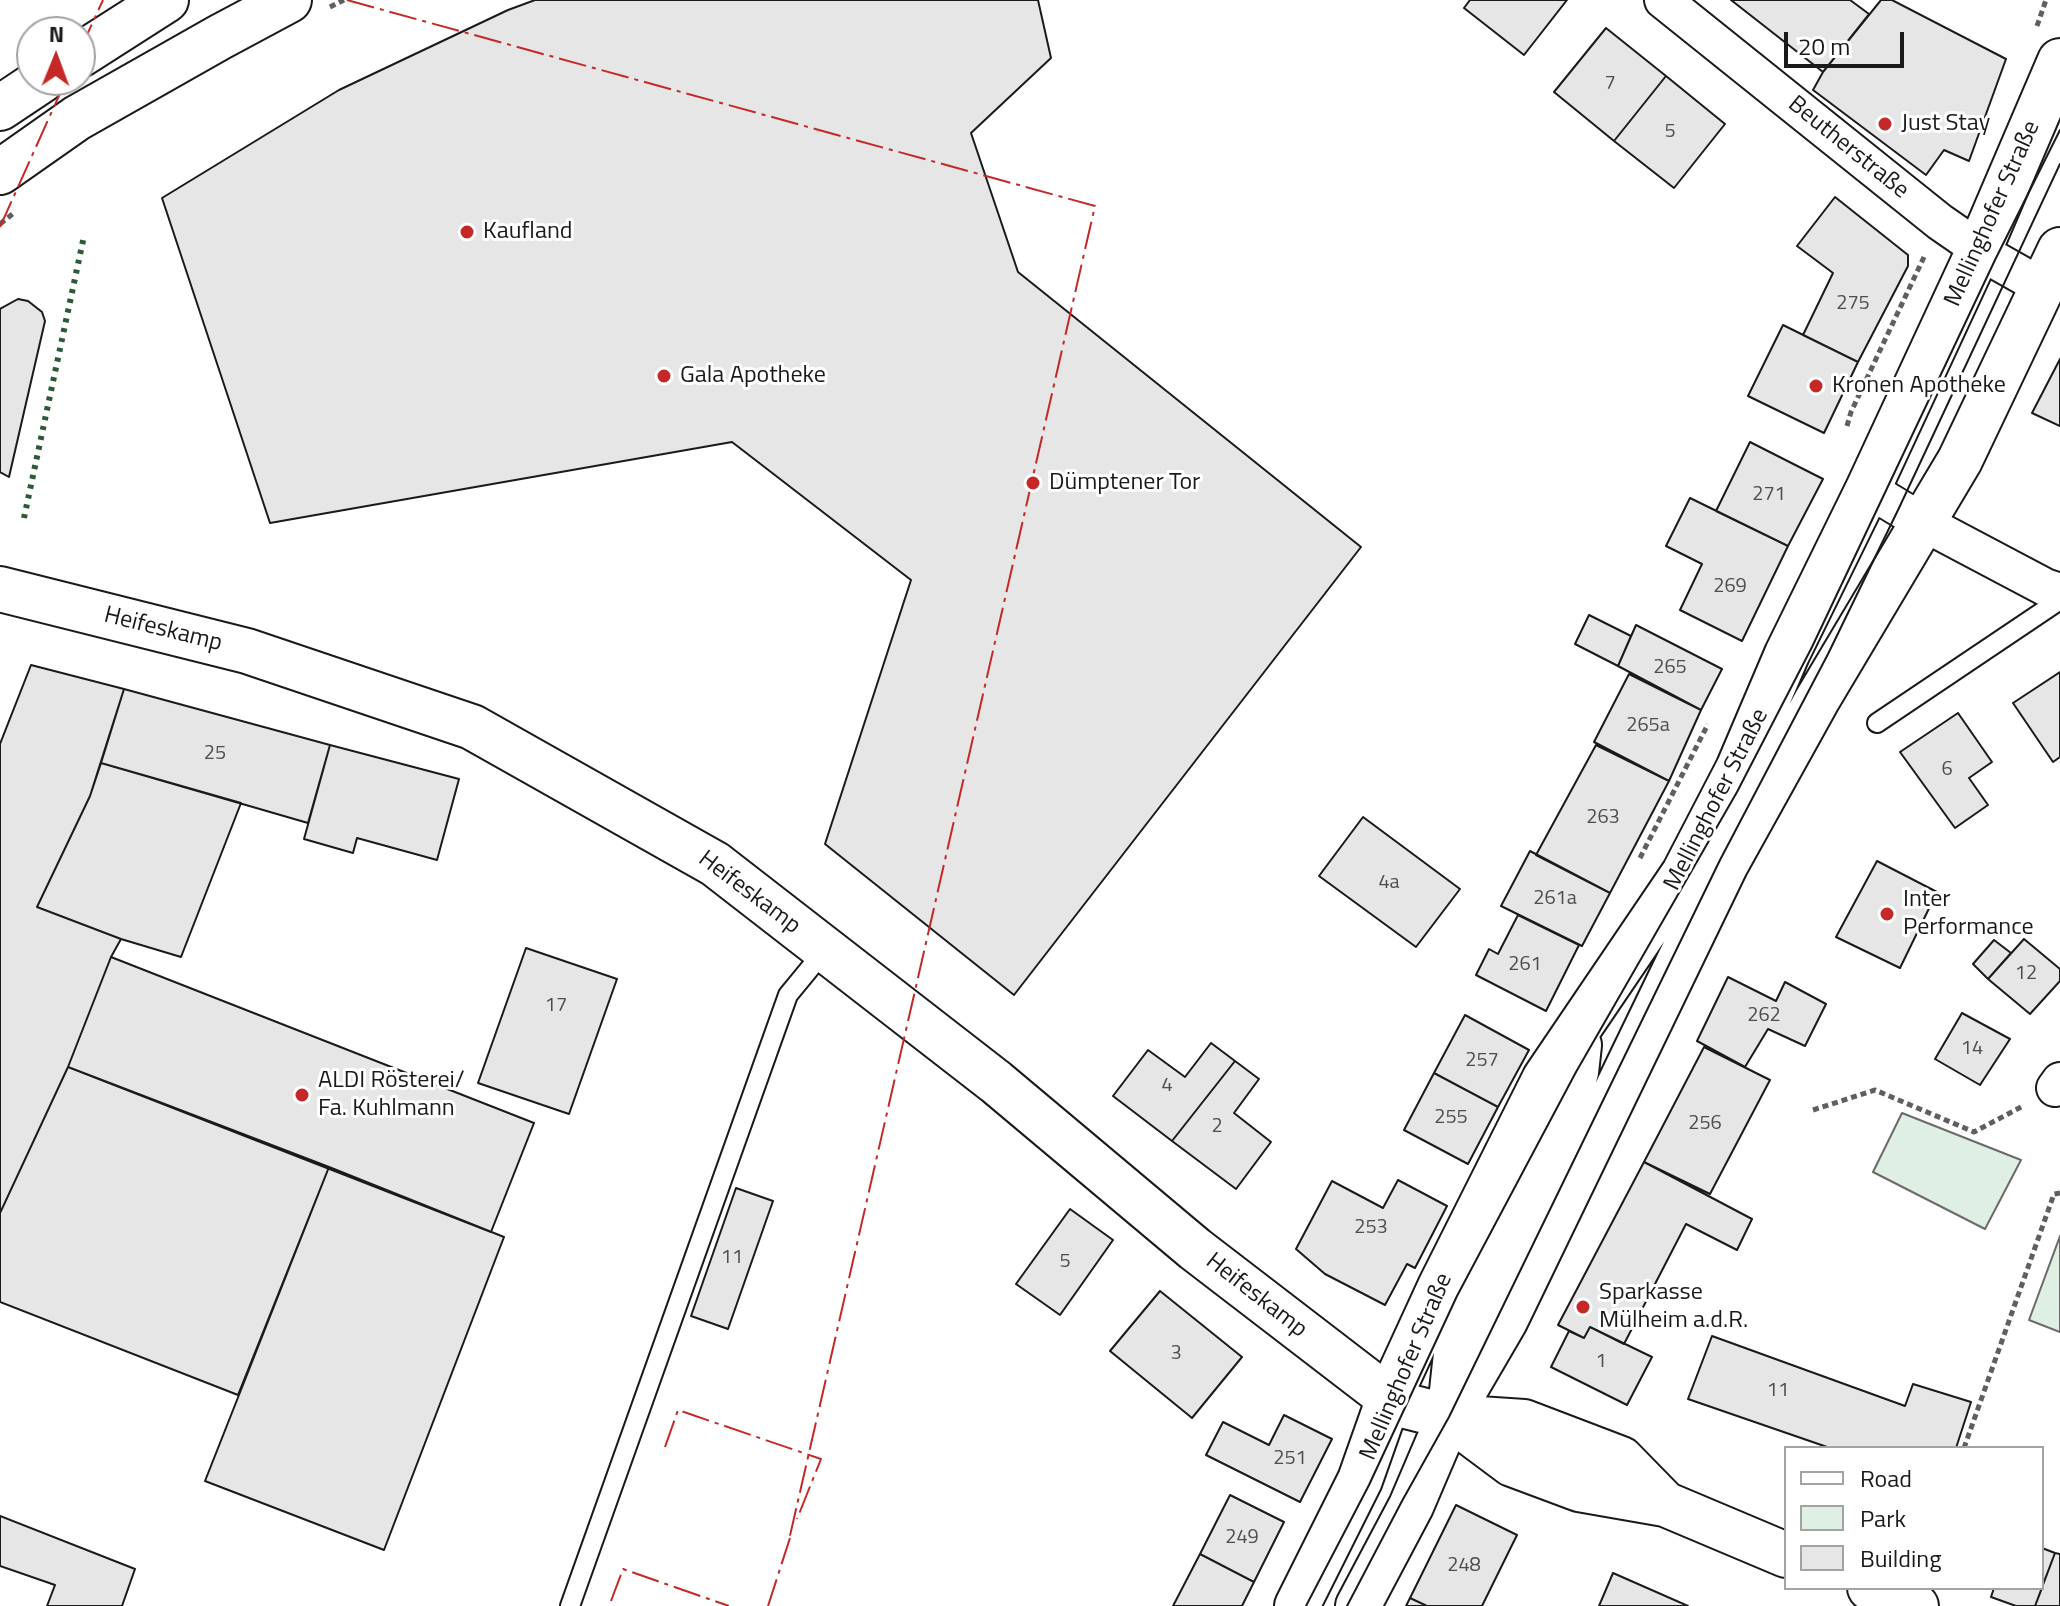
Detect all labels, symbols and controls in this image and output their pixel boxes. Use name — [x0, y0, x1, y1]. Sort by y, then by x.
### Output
north arrow — [16, 16, 96, 96]
scale bar — [1788, 16, 1908, 66]
text: N — [48, 17, 64, 51]
text: 20 m — [1798, 28, 1850, 64]
house number: 7 — [1604, 72, 1616, 96]
street label: Beutherstraße — [1782, 90, 1914, 206]
place label: Just Stay — [1901, 110, 1990, 138]
marker: Just Stay — [1876, 115, 1894, 133]
street label: Mellinghofer Straße — [1939, 117, 2047, 311]
house number: 5 — [1664, 120, 1676, 144]
place label: Kaufland — [483, 218, 573, 246]
marker: Kaufland — [458, 223, 476, 241]
house number: 275 — [1836, 292, 1870, 316]
place label: Gala Apotheke — [680, 362, 826, 390]
marker: Gala Apotheke — [655, 367, 673, 385]
place label: Kronen Apotheke — [1832, 372, 2006, 400]
marker: Kronen Apotheke — [1807, 377, 1825, 395]
place label: Dümptener Tor — [1049, 469, 1200, 497]
marker: Dümptener Tor — [1024, 474, 1042, 492]
house number: 271 — [1752, 483, 1786, 507]
house number: 269 — [1713, 575, 1747, 599]
street label: Heifeskamp — [101, 601, 225, 659]
house number: 265 — [1653, 656, 1687, 680]
street label: Mellinghofer Straße — [1659, 704, 1775, 896]
house number: 265a — [1626, 714, 1670, 738]
house number: 25 — [204, 742, 226, 766]
house number: 6 — [1941, 758, 1953, 782]
house number: 263 — [1586, 806, 1620, 830]
street label: Heifeskamp — [692, 845, 806, 941]
house number: 4a — [1378, 871, 1400, 895]
place label: Inter Performance — [1903, 886, 2034, 942]
house number: 261a — [1533, 887, 1577, 911]
marker: Inter Performance — [1878, 905, 1896, 923]
house number: 261 — [1508, 953, 1542, 977]
house number: 12 — [2015, 962, 2037, 986]
house number: 17 — [545, 994, 567, 1018]
house number: 262 — [1747, 1004, 1781, 1028]
house number: 14 — [1961, 1037, 1983, 1061]
house number: 257 — [1465, 1049, 1499, 1073]
place label: ALDI Rösterei/ Fa. Kuhlmann — [318, 1067, 465, 1123]
house number: 4 — [1161, 1074, 1173, 1098]
marker: ALDI Rösterei/ Fa. Kuhlmann — [293, 1086, 311, 1104]
house number: 255 — [1434, 1106, 1468, 1130]
house number: 256 — [1688, 1112, 1722, 1136]
house number: 2 — [1211, 1115, 1223, 1139]
house number: 253 — [1354, 1216, 1388, 1240]
house number: 11 — [721, 1246, 743, 1270]
street label: Heifeskamp — [1200, 1248, 1312, 1344]
house number: 5 — [1059, 1250, 1071, 1274]
street label: Mellinghofer Straße — [1355, 1269, 1459, 1465]
place label: Sparkasse Mülheim a.d.R. — [1599, 1279, 1748, 1335]
marker: Sparkasse Mülheim a.d.R. — [1574, 1298, 1592, 1316]
house number: 3 — [1170, 1342, 1182, 1366]
house number: 1 — [1595, 1350, 1607, 1374]
house number: 11 — [1767, 1379, 1789, 1403]
legend — [1784, 1446, 2044, 1590]
house number: 251 — [1273, 1447, 1307, 1471]
text: Road — [1860, 1460, 1912, 1496]
text: Park — [1860, 1500, 1906, 1536]
house number: 249 — [1225, 1526, 1259, 1550]
text: Building — [1860, 1540, 1942, 1576]
house number: 248 — [1447, 1554, 1481, 1578]

